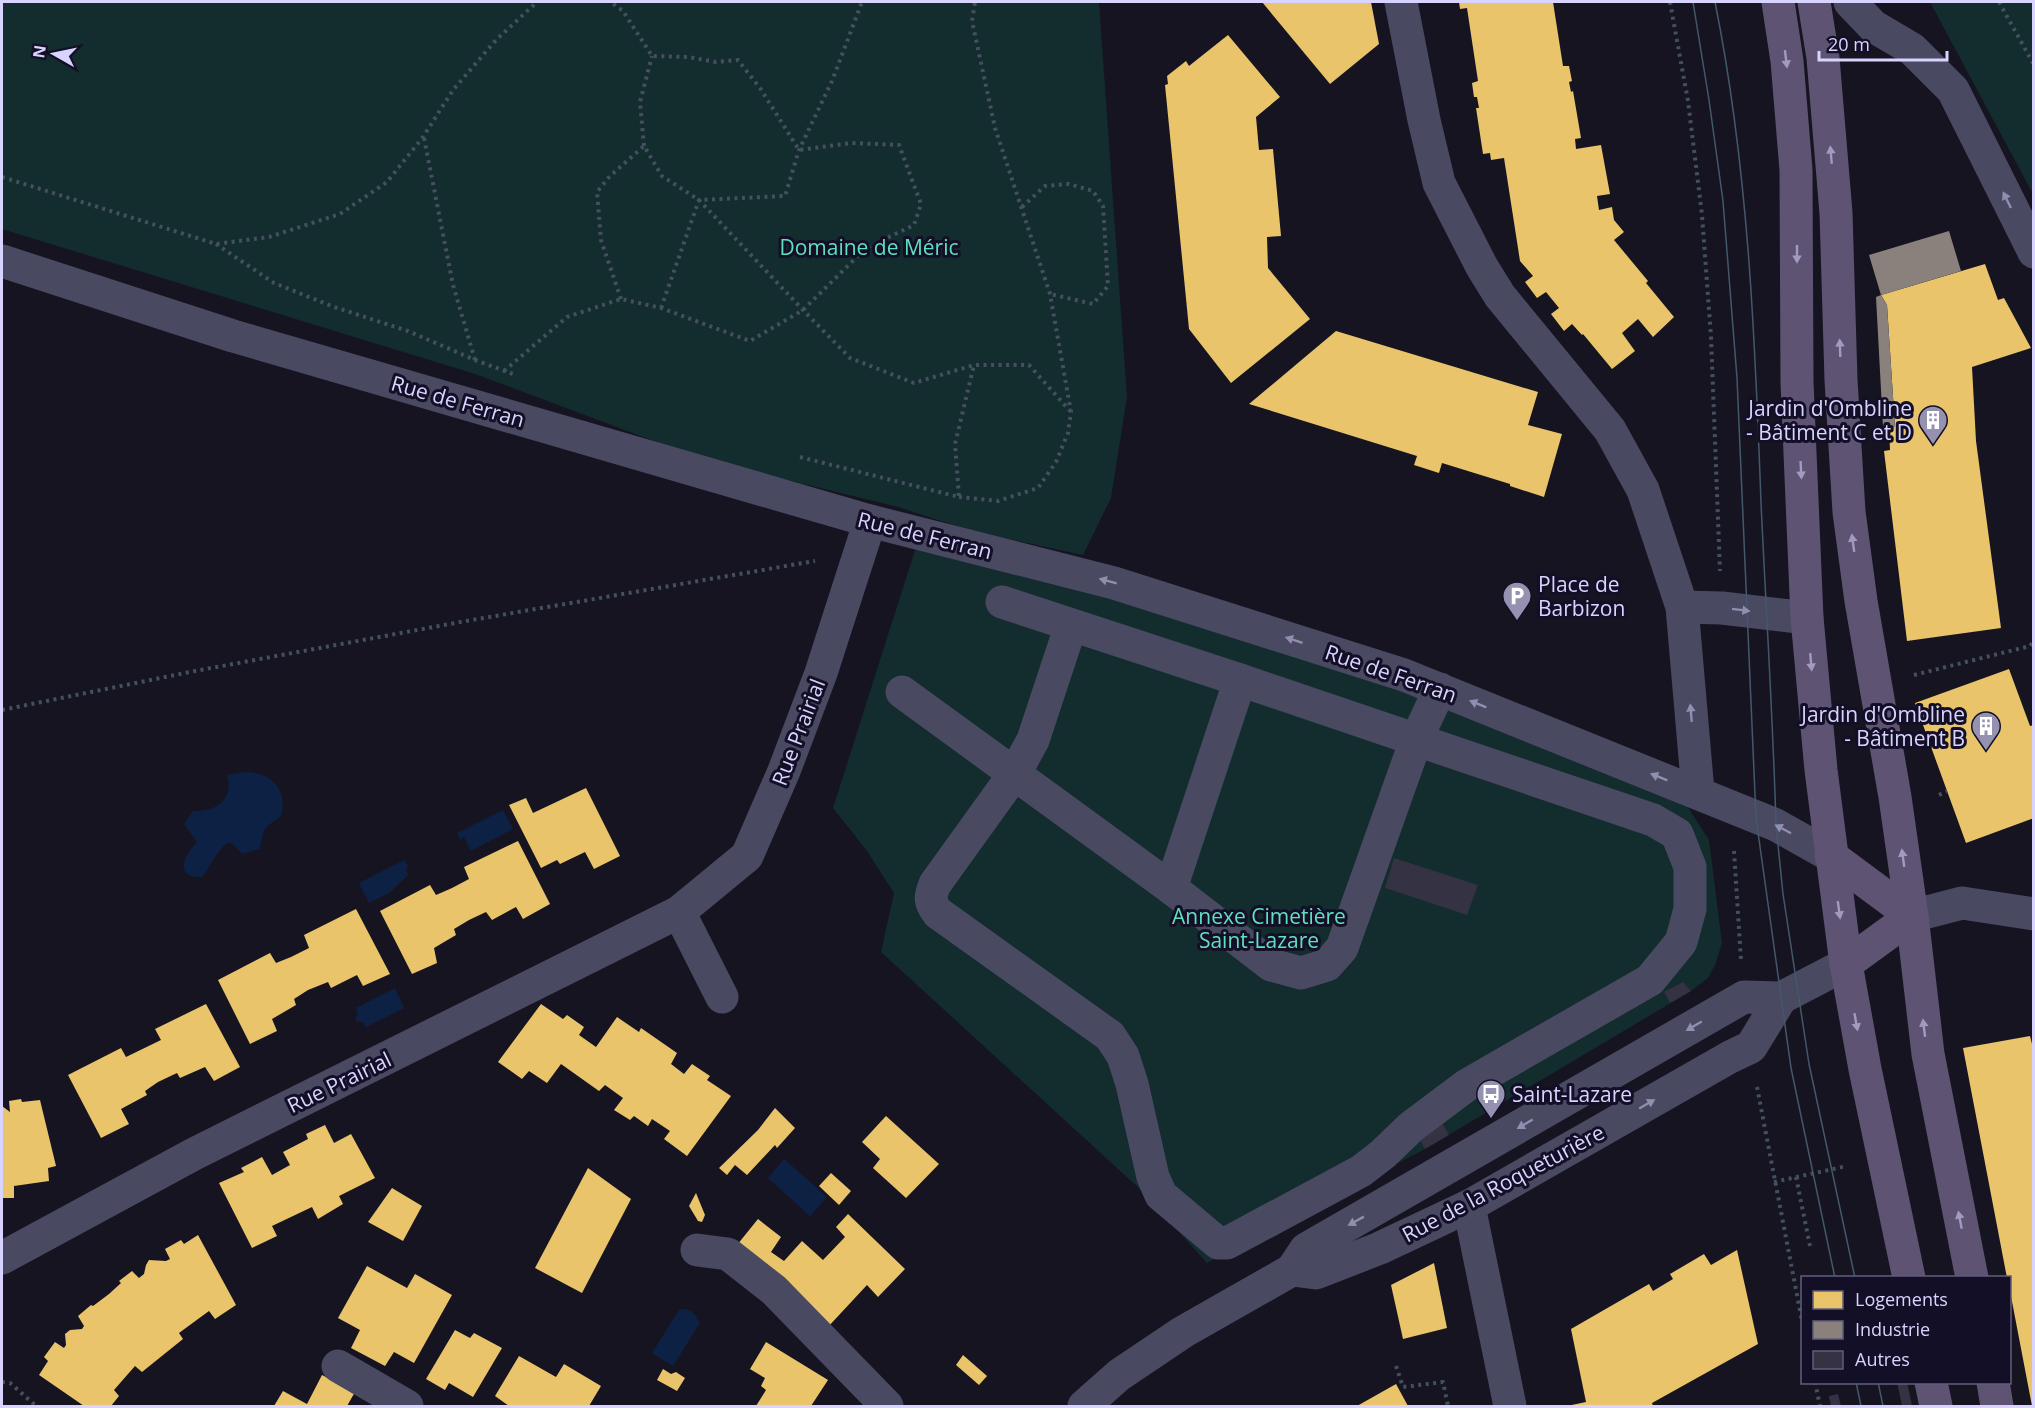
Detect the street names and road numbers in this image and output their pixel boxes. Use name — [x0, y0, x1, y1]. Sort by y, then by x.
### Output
street label: Rue de Ferran — [388, 369, 528, 433]
street label: Rue de Ferran — [855, 505, 995, 565]
street label: Rue de Ferran — [1321, 637, 1461, 709]
street label: Rue Prairial — [765, 675, 831, 789]
street label: Rue Prairial — [282, 1045, 396, 1119]
street label: Rue de la Roqueturière — [1397, 1118, 1609, 1248]

